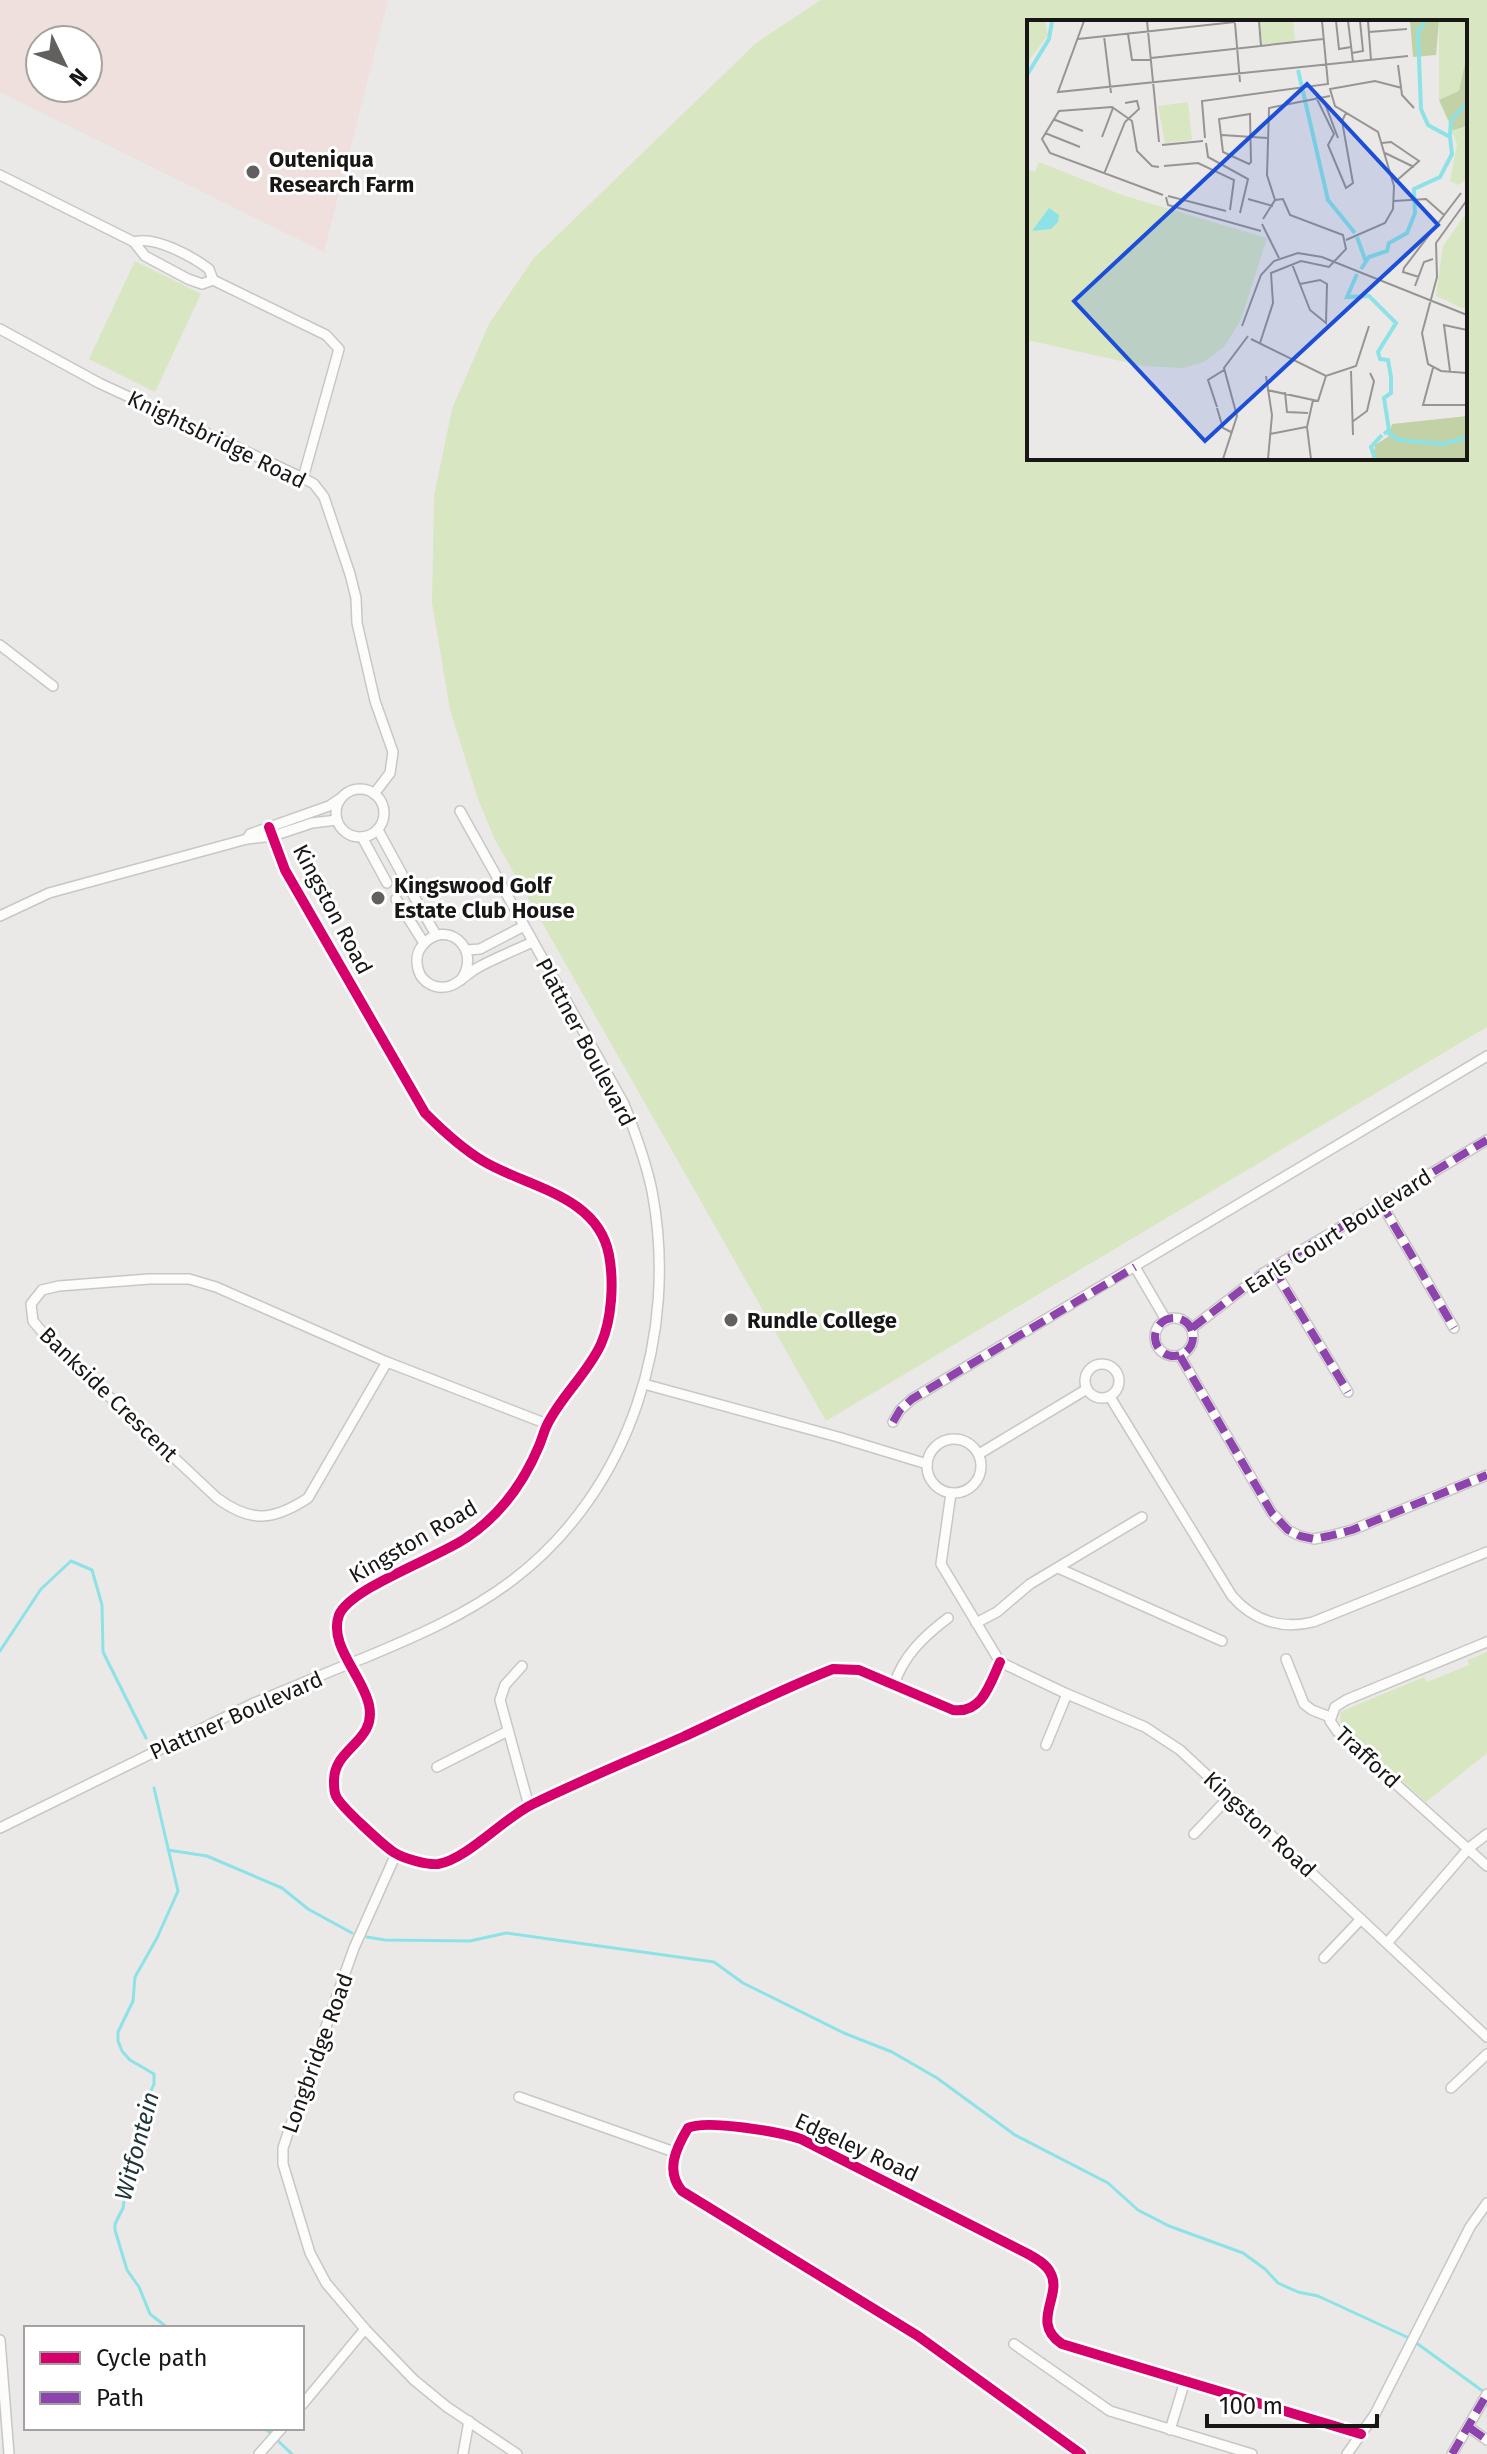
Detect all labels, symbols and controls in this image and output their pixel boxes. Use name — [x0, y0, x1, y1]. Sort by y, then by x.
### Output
inset map — [1027, 20, 1467, 460]
north arrow — [24, 24, 104, 104]
text: N — [63, 63, 93, 92]
place label: Outeniqua Research Farm — [269, 146, 414, 198]
marker: Outeniqua Research Farm — [244, 163, 262, 181]
street label: Knightsbridge Road — [123, 385, 310, 494]
street label: Kingston Road — [287, 840, 378, 979]
place label: Kingswood Golf Estate Club House — [394, 872, 575, 924]
marker: Kingswood Golf Estate Club House — [369, 889, 387, 907]
street label: Plattner Boulevard — [530, 953, 641, 1131]
street label: Earls Court Boulevard — [1240, 1163, 1437, 1300]
place label: Rundle College — [747, 1307, 897, 1334]
marker: Rundle College — [722, 1311, 740, 1329]
street label: Bankside Crescent — [34, 1321, 183, 1467]
street label: Kingston Road — [344, 1494, 482, 1589]
street label: Plattner Boulevard — [145, 1665, 327, 1766]
street label: Trafford — [1330, 1721, 1406, 1794]
street label: Kingston Road — [1198, 1766, 1321, 1883]
street label: Longbridge Road — [276, 1970, 359, 2137]
water label: Witfontein — [109, 2089, 165, 2203]
street label: Edgeley Road — [791, 2107, 923, 2188]
legend — [24, 2326, 304, 2430]
text: Cycle path — [96, 2344, 208, 2372]
scale bar — [1207, 2378, 1377, 2428]
text: Path — [96, 2384, 144, 2412]
text: 100 m — [1219, 2392, 1283, 2420]

